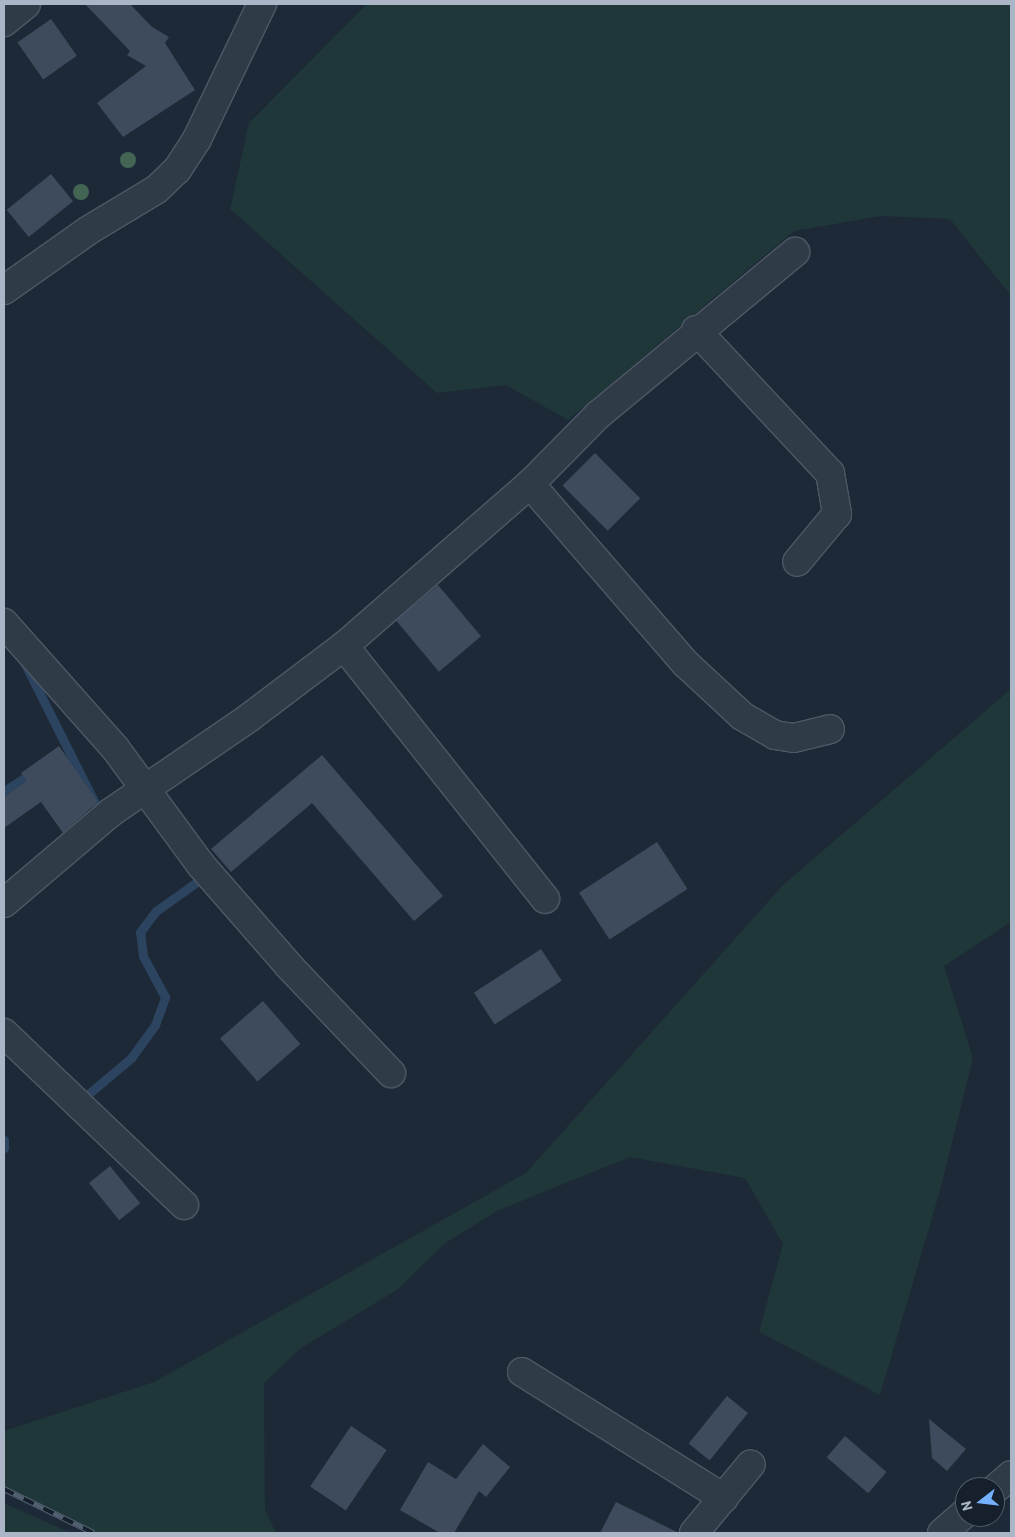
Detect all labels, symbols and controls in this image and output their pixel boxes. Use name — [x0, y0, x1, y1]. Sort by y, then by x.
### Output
north arrow — [955, 1477, 1005, 1527]
text: N — [957, 1499, 976, 1513]

